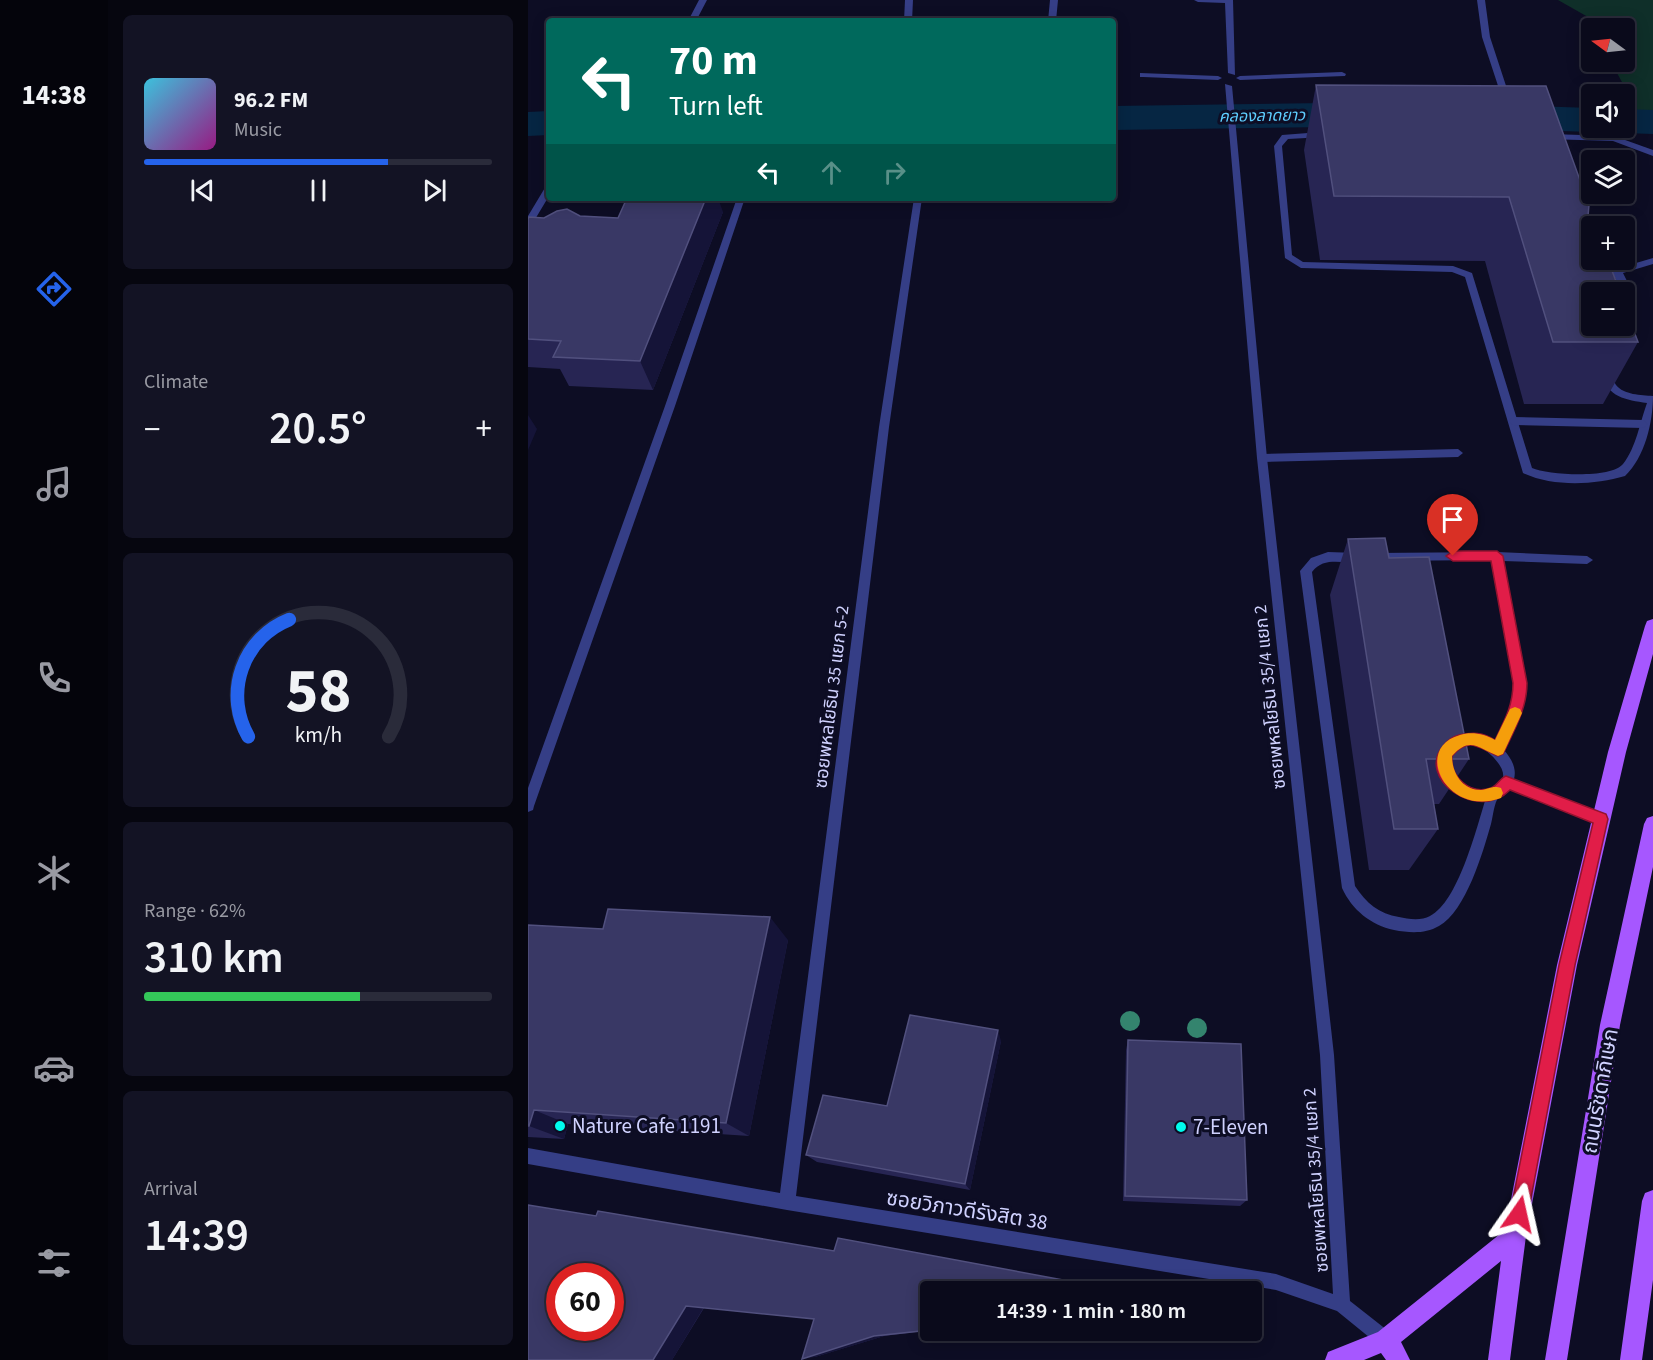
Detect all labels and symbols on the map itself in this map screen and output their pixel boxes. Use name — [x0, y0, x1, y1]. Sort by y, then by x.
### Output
north arrow — [1581, 18, 1635, 72]
water label: คลองลาดยาว — [1219, 104, 1306, 128]
pin — [1427, 494, 1478, 556]
street label: ซอยพหลโยธิน 35 แยก 5-2 — [808, 604, 856, 790]
street label: ซอยพหลโยธิน 35/4 แยก 2 — [1248, 604, 1292, 790]
street label: ถนนรัชดาภิเษก — [1574, 1026, 1626, 1156]
street label: ซอยพหลโยธิน 35/4 แยก 2 — [1297, 1087, 1335, 1273]
place label: Nature Cafe 1191 — [572, 1111, 721, 1141]
place label: 7-Eleven — [1193, 1112, 1269, 1142]
marker: Nature Cafe 1191 — [553, 1119, 567, 1133]
marker: 7-Eleven — [1174, 1120, 1188, 1134]
street label: ซอยวิภาวดีรังสิต 38 — [884, 1182, 1050, 1238]
position arrow — [1487, 1182, 1551, 1246]
speed limit sign: 60 — [546, 1263, 624, 1341]

